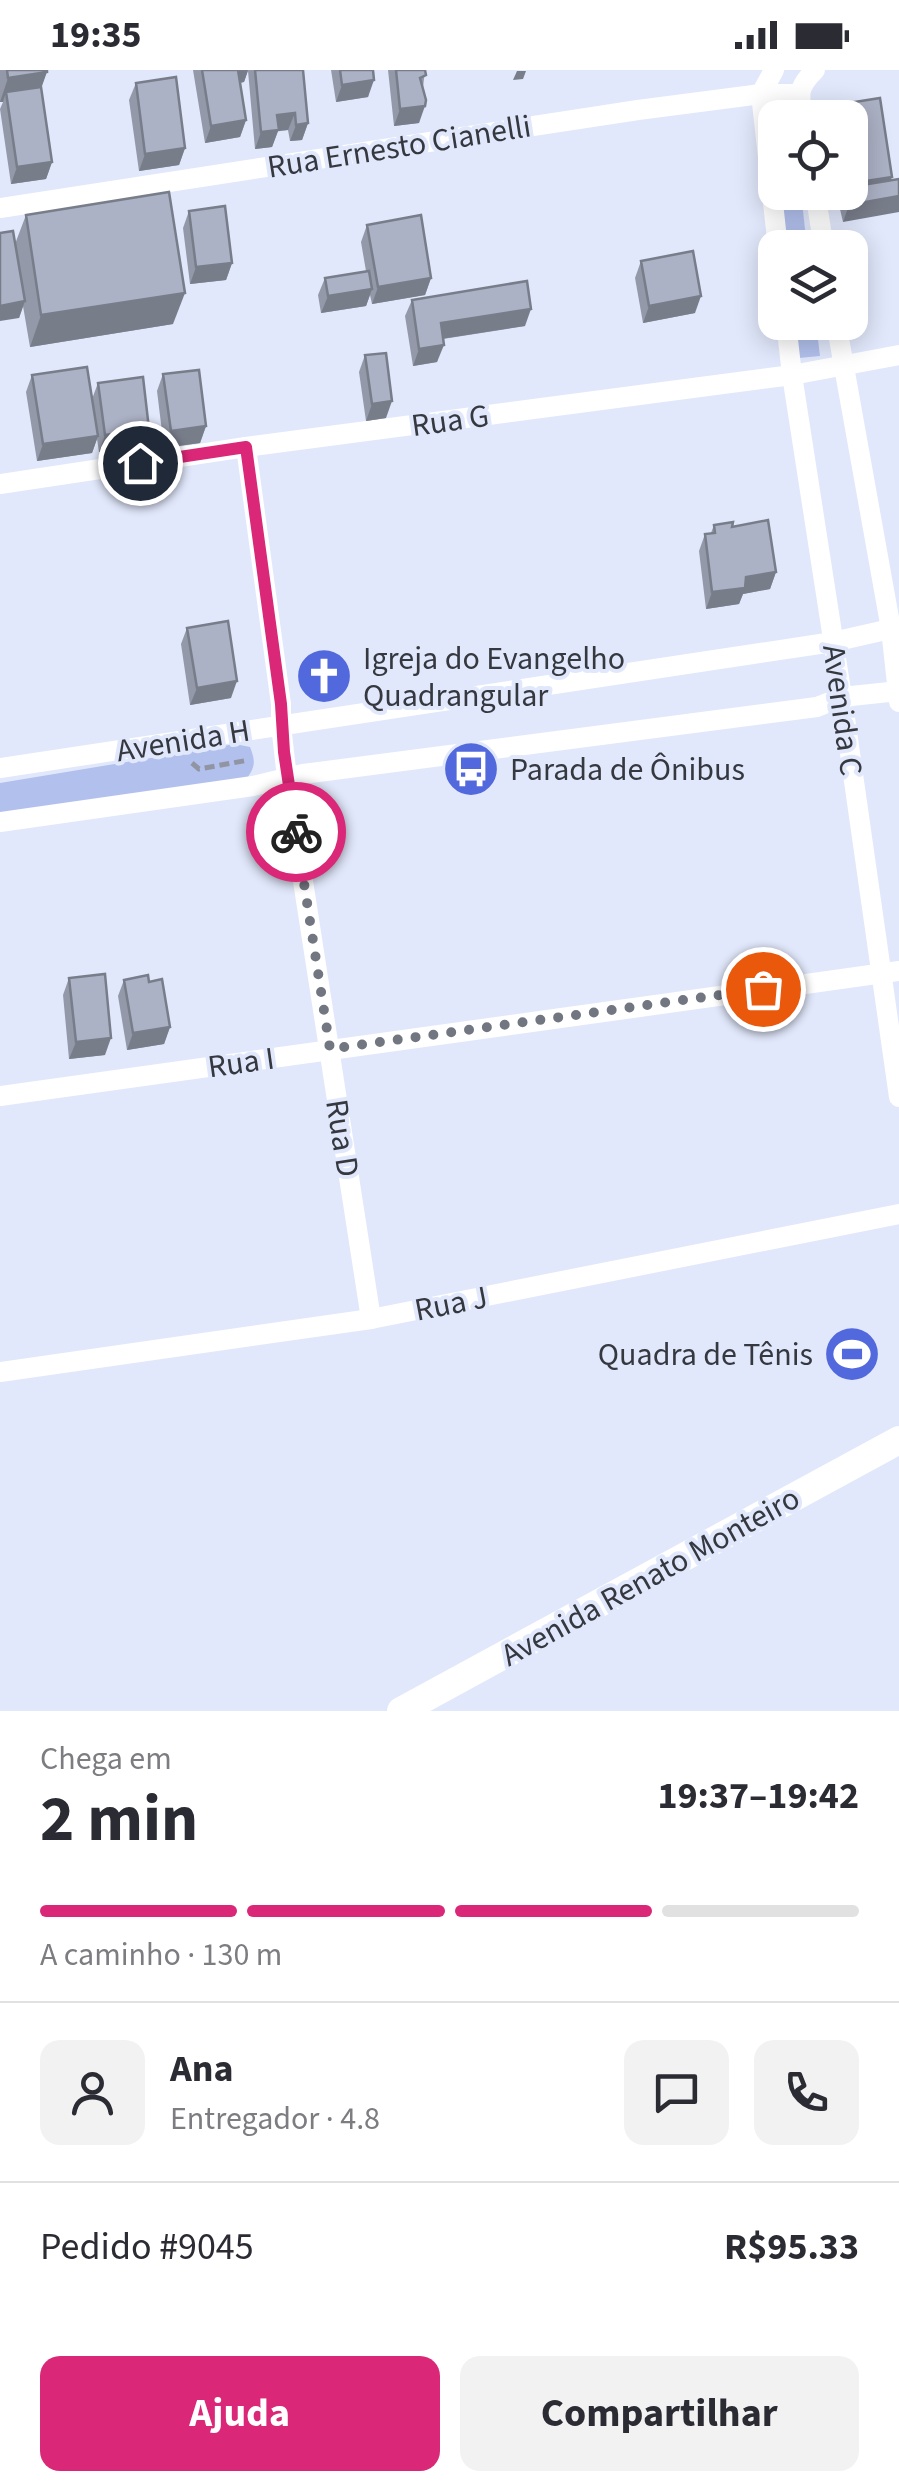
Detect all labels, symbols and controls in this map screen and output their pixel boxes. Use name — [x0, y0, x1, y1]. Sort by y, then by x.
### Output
text: 19:35 — [50, 8, 142, 62]
map controls — [758, 100, 868, 340]
button: locate — [758, 100, 868, 210]
street label: Rua Ernesto Cianelli — [264, 103, 534, 191]
button: layers — [758, 230, 868, 340]
street label: Rua G — [408, 393, 492, 449]
pin — [98, 421, 183, 506]
icon: home — [113, 436, 168, 491]
place label: Igreja do Evangelho Quadrangular — [363, 636, 625, 719]
street label: Avenida C — [810, 642, 874, 779]
church icon: Igreja do Evangelho Quadrangular — [294, 646, 354, 706]
street label: Avenida H — [113, 708, 253, 774]
bus stop icon: Parada de Ônibus — [441, 739, 501, 799]
place label: Parada de Ônibus — [510, 747, 745, 793]
courier — [246, 782, 346, 882]
icon: bike — [269, 805, 324, 860]
pin — [721, 947, 806, 1032]
icon: bag — [736, 962, 791, 1017]
street label: Rua I — [205, 1036, 277, 1090]
street label: Rua D — [313, 1096, 371, 1180]
street label: Rua J — [411, 1274, 492, 1334]
sports icon: Quadra de Tênis — [822, 1324, 882, 1384]
place label: Quadra de Tênis — [598, 1332, 813, 1378]
street label: Avenida Renato Monteiro — [493, 1476, 808, 1678]
text: Chega em — [40, 1736, 172, 1782]
text: 19:37–19:42 — [657, 1769, 859, 1823]
text: 2 min — [40, 1773, 198, 1866]
text: A caminho · 130 m — [40, 1932, 282, 1978]
button: person — [40, 2040, 145, 2145]
button: chat — [624, 2040, 729, 2145]
button: phone — [754, 2040, 859, 2145]
text: Ana — [170, 2042, 234, 2096]
text: Entregador · 4.8 — [170, 2096, 380, 2142]
text: Pedido #9045 — [40, 2220, 254, 2274]
text: R$95.33 — [724, 2220, 859, 2274]
button: Ajuda — [40, 2356, 440, 2471]
button: Compartilhar — [460, 2356, 859, 2471]

